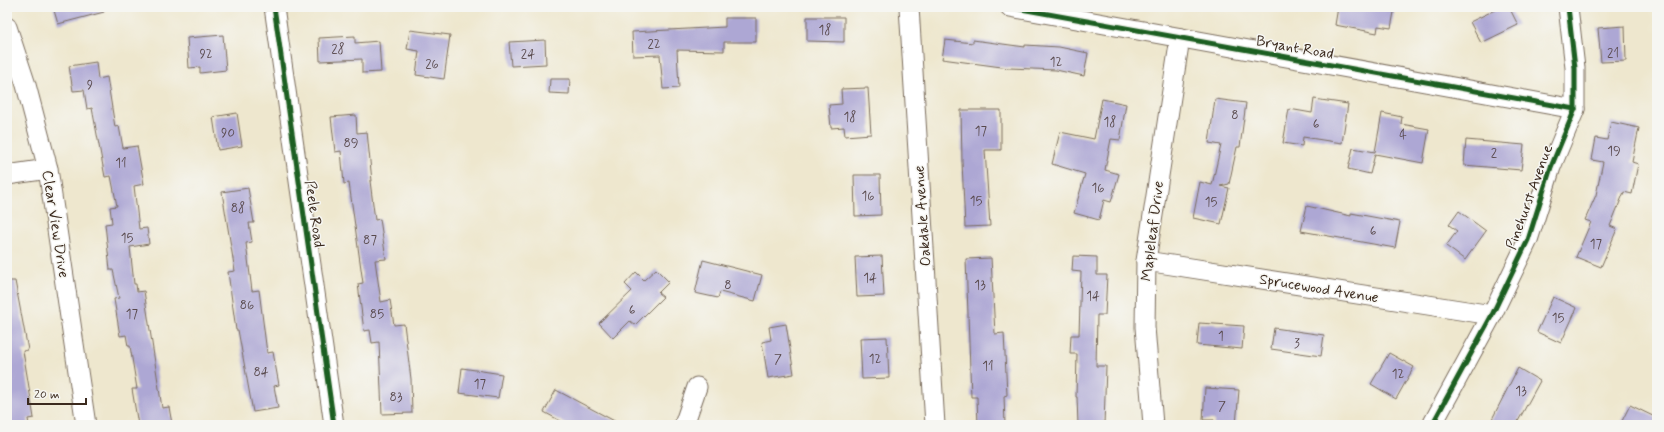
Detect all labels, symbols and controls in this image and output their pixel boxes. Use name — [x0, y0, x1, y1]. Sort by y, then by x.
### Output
house number: 18 — [819, 22, 831, 39]
street label: Bryant Road — [1254, 31, 1335, 65]
house number: 22 — [647, 36, 661, 53]
house number: 28 — [331, 41, 345, 58]
house number: 21 — [1607, 45, 1619, 62]
house number: 92 — [199, 46, 213, 63]
house number: 24 — [521, 46, 535, 63]
house number: 12 — [1050, 54, 1062, 71]
house number: 26 — [425, 56, 439, 73]
house number: 9 — [87, 77, 93, 94]
house number: 8 — [1231, 107, 1239, 124]
house number: 18 — [844, 109, 856, 126]
house number: 18 — [1104, 114, 1116, 131]
house number: 6 — [1313, 116, 1320, 133]
house number: 17 — [975, 123, 988, 140]
house number: 90 — [221, 125, 235, 142]
house number: 4 — [1399, 127, 1407, 144]
house number: 89 — [343, 135, 359, 152]
street label: Pinehurst Avenue — [1502, 142, 1558, 253]
house number: 19 — [1607, 143, 1621, 160]
house number: 2 — [1491, 145, 1498, 162]
house number: 11 — [115, 155, 127, 172]
street label: Oakdale Avenue — [909, 165, 937, 267]
street label: Clear View Drive — [37, 169, 73, 280]
street label: Peele Road — [299, 179, 329, 249]
house number: 16 — [1091, 180, 1105, 197]
street label: Mapleleaf Drive — [1137, 180, 1169, 282]
house number: 16 — [861, 188, 875, 205]
house number: 15 — [970, 193, 982, 210]
house number: 15 — [1205, 194, 1217, 211]
house number: 88 — [231, 200, 245, 217]
house number: 6 — [1370, 223, 1377, 240]
house number: 15 — [121, 230, 133, 247]
house number: 87 — [363, 232, 377, 249]
house number: 17 — [1590, 236, 1603, 253]
house number: 14 — [863, 270, 877, 287]
street label: Sprucewood Avenue — [1258, 270, 1380, 308]
house number: 8 — [724, 277, 732, 294]
house number: 13 — [974, 277, 986, 294]
house number: 14 — [1086, 288, 1100, 305]
house number: 86 — [240, 297, 254, 314]
house number: 6 — [629, 302, 636, 319]
house number: 17 — [126, 306, 139, 323]
house number: 85 — [370, 306, 384, 323]
house number: 15 — [1552, 310, 1564, 327]
house number: 1 — [1218, 328, 1224, 345]
house number: 3 — [1294, 335, 1300, 352]
house number: 7 — [774, 351, 782, 368]
house number: 12 — [869, 351, 881, 368]
house number: 11 — [982, 358, 994, 375]
house number: 84 — [253, 364, 269, 381]
house number: 12 — [1392, 366, 1404, 383]
house number: 17 — [474, 376, 487, 393]
scale bar — [28, 380, 86, 406]
house number: 13 — [1515, 383, 1527, 400]
text: 20 m — [34, 387, 60, 403]
house number: 83 — [390, 389, 403, 406]
house number: 7 — [1218, 398, 1226, 415]

